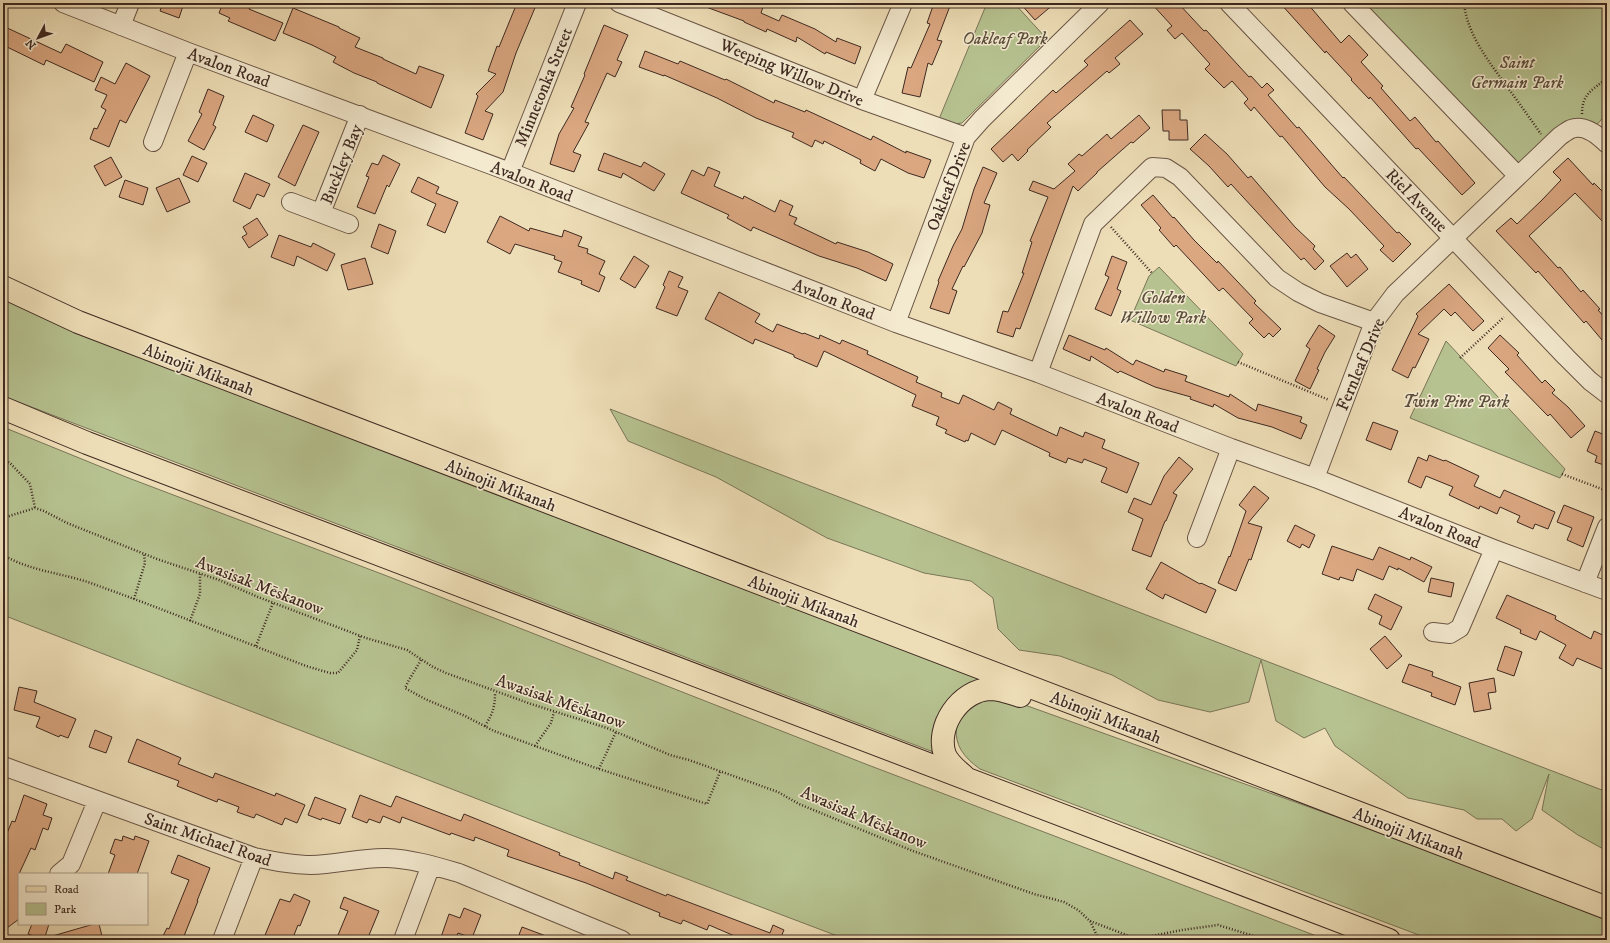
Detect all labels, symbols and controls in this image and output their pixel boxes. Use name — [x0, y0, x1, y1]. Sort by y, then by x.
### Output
north arrow — [18, 18, 58, 58]
street label: Minnetonka Street — [510, 24, 578, 150]
park label: Oakleaf Park — [962, 28, 1048, 50]
street label: Weeping Willow Drive — [716, 34, 867, 112]
text: N — [23, 36, 39, 52]
street label: Avalon Road — [184, 43, 273, 93]
park label: Saint Germain Park — [1470, 52, 1564, 94]
street label: Buckley Bay — [316, 120, 368, 208]
street label: Oakleaf Drive — [922, 139, 976, 234]
street label: Avalon Road — [487, 156, 576, 208]
street label: Riel Avenue — [1380, 164, 1452, 237]
street label: Avalon Road — [789, 274, 878, 326]
park label: Golden Willow Park — [1120, 287, 1207, 329]
street label: Fernleaf Drive — [1332, 315, 1390, 414]
street label: Abinojii Mikanah — [140, 339, 257, 401]
street label: Avalon Road — [1093, 387, 1182, 439]
park label: Twin Pine Park — [1403, 391, 1510, 413]
street label: Abinojii Mikanah — [442, 455, 559, 517]
street label: Avalon Road — [1396, 502, 1484, 554]
street label: Awasisak Mēskanow — [193, 551, 327, 620]
street label: Abinojii Mikanah — [745, 571, 862, 633]
street label: Awasisak Mēskanow — [493, 670, 628, 734]
street label: Abinojii Mikanah — [1047, 687, 1164, 749]
street label: Awasisak Mēskanow — [797, 781, 930, 855]
street label: Abinojii Mikanah — [1350, 803, 1467, 865]
street label: Saint Michael Road — [141, 808, 275, 872]
legend — [18, 873, 148, 925]
text: Road — [54, 882, 79, 897]
text: Park — [54, 902, 76, 917]

